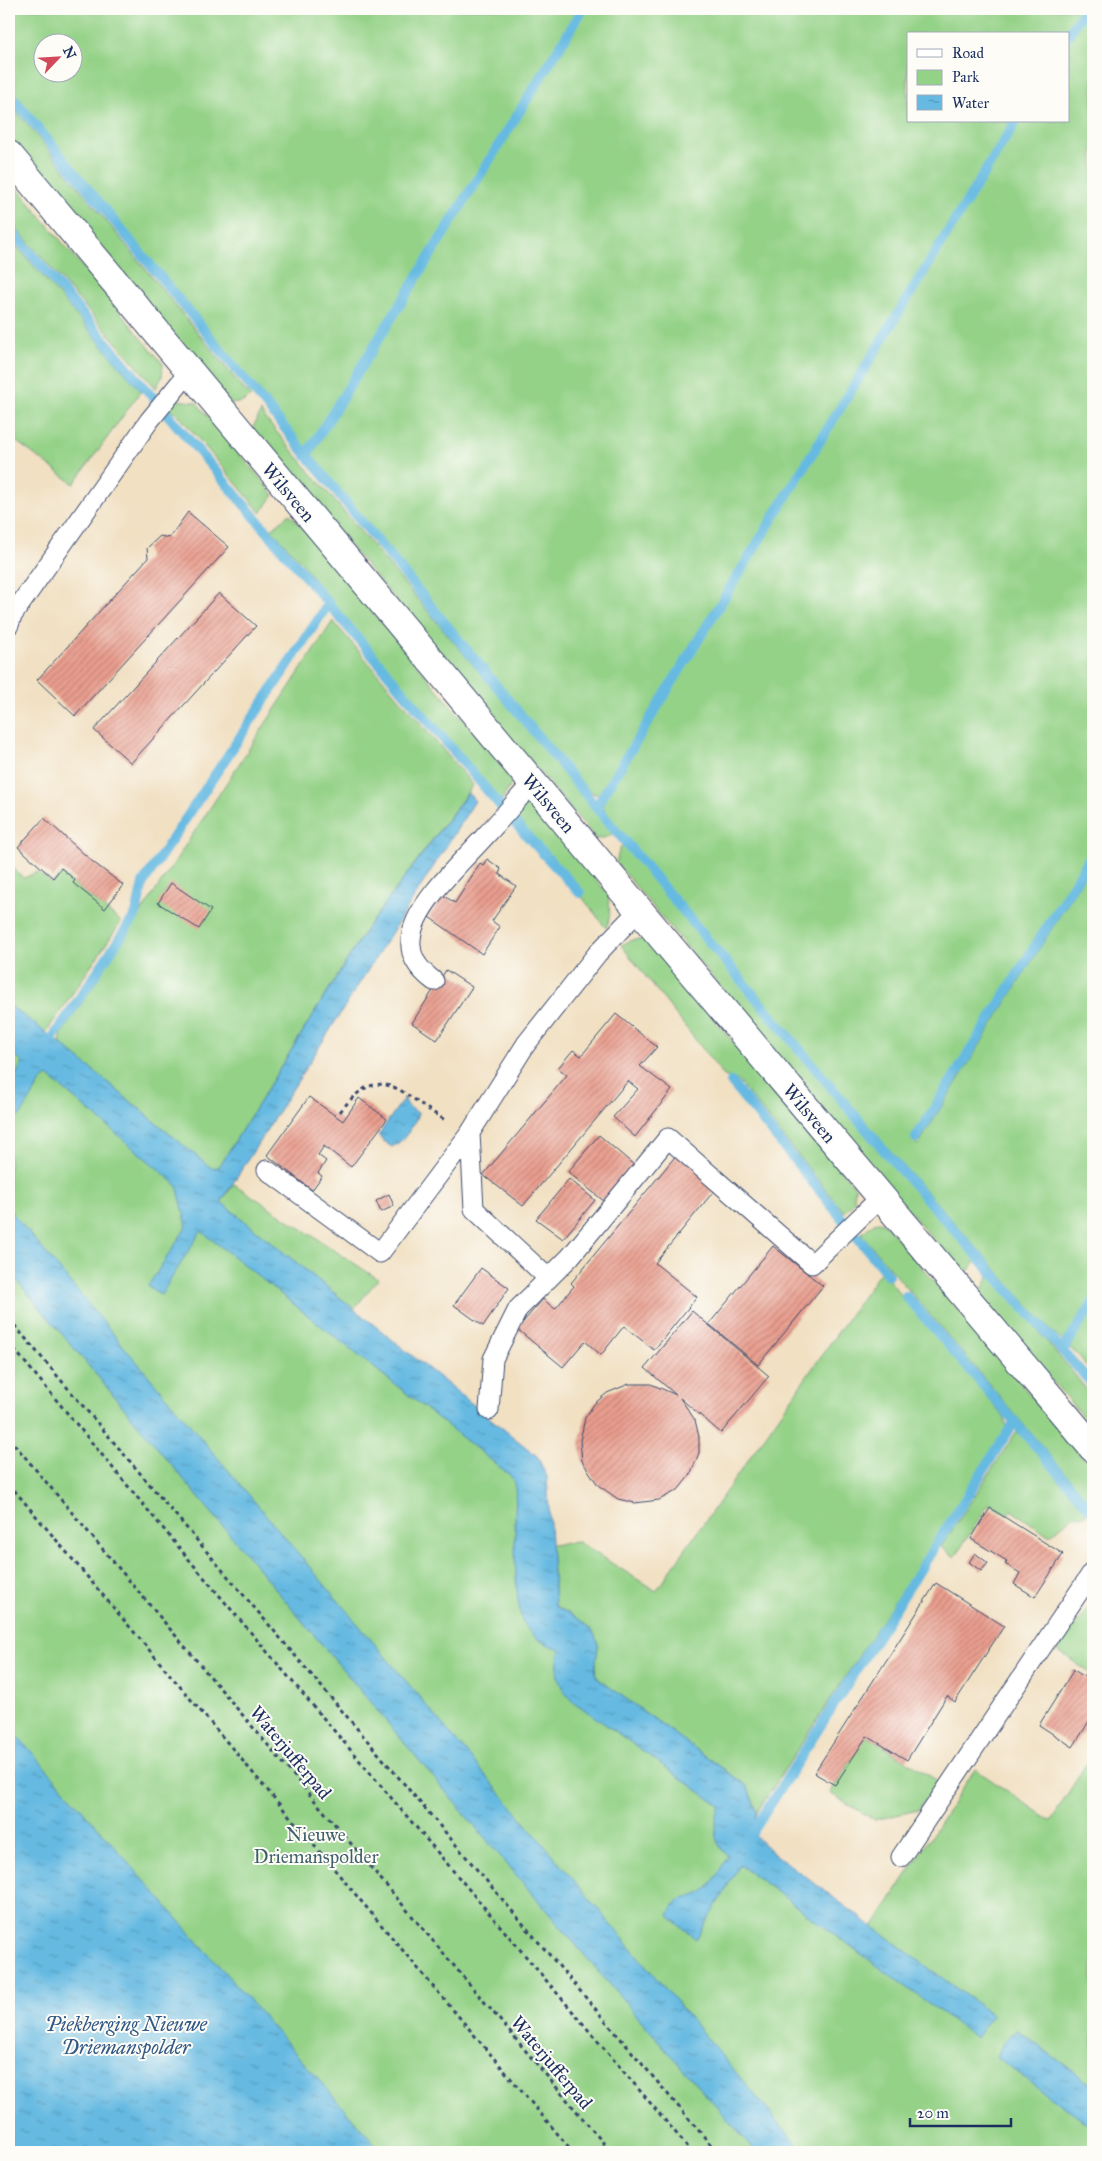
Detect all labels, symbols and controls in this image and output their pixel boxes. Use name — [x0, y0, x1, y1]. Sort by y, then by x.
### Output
north arrow — [32, 32, 82, 82]
legend — [907, 32, 1070, 122]
text: N — [59, 44, 80, 62]
text: Road — [952, 44, 984, 62]
text: Park — [952, 68, 979, 86]
text: Water — [952, 94, 989, 112]
street label: Wilsveen — [257, 458, 320, 527]
street label: Wilsveen — [517, 769, 580, 838]
street label: Wilsveen — [778, 1079, 841, 1148]
street label: Waterjufferpad — [245, 1701, 337, 1804]
park label: Nieuwe Driemanspolder — [253, 1823, 379, 1868]
street label: Waterjufferpad — [506, 2011, 598, 2114]
water label: Piekberging Nieuwe Driemanspolder — [45, 2012, 207, 2060]
scale bar — [910, 2096, 1011, 2128]
text: 20 m — [917, 2104, 949, 2122]

